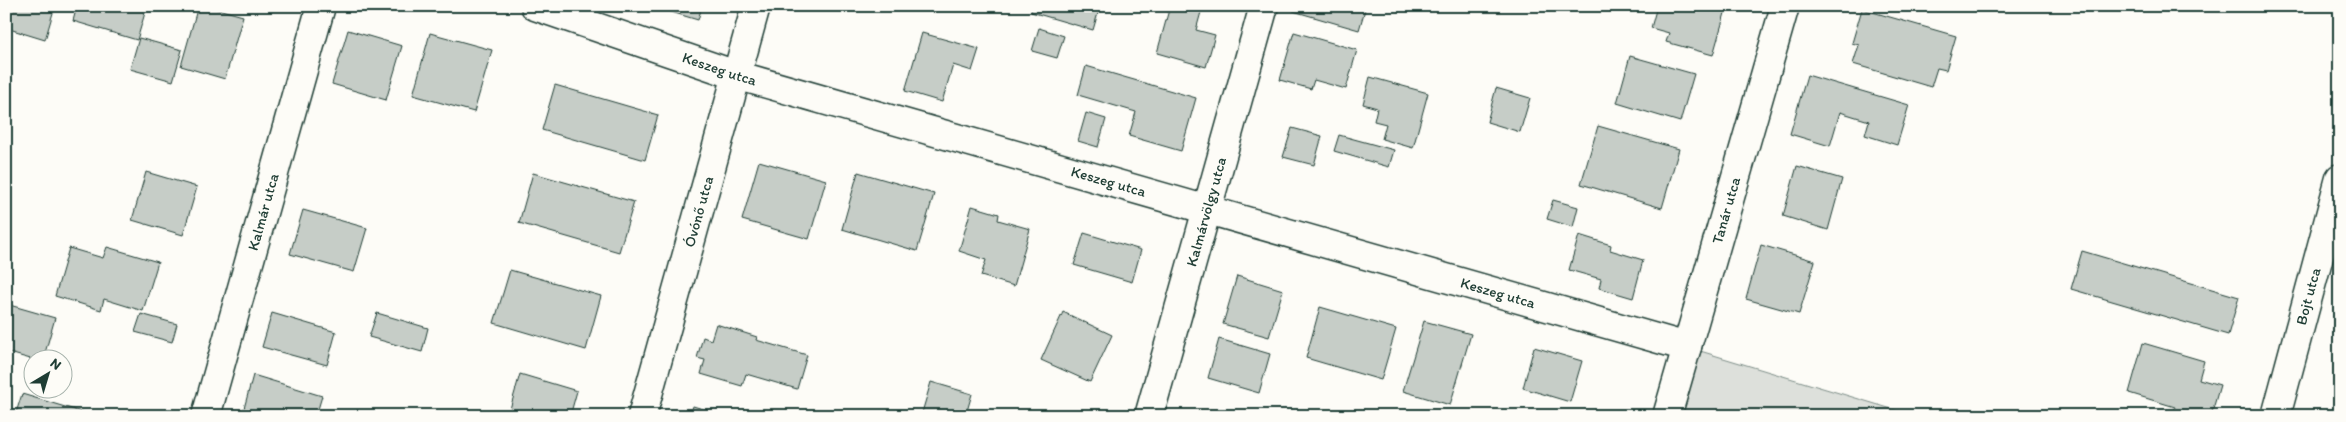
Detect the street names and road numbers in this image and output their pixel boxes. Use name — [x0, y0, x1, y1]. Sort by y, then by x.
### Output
street label: Keszeg utca — [680, 48, 759, 89]
street label: Kalmárvölgy utca — [1182, 154, 1230, 269]
street label: Keszeg utca — [1069, 162, 1148, 201]
street label: Kalmár utca — [244, 171, 283, 253]
street label: Óvónő utca — [680, 174, 717, 249]
street label: Tanár utca — [1708, 175, 1744, 246]
street label: Bojt utca — [2292, 265, 2325, 327]
street label: Keszeg utca — [1458, 274, 1538, 312]

